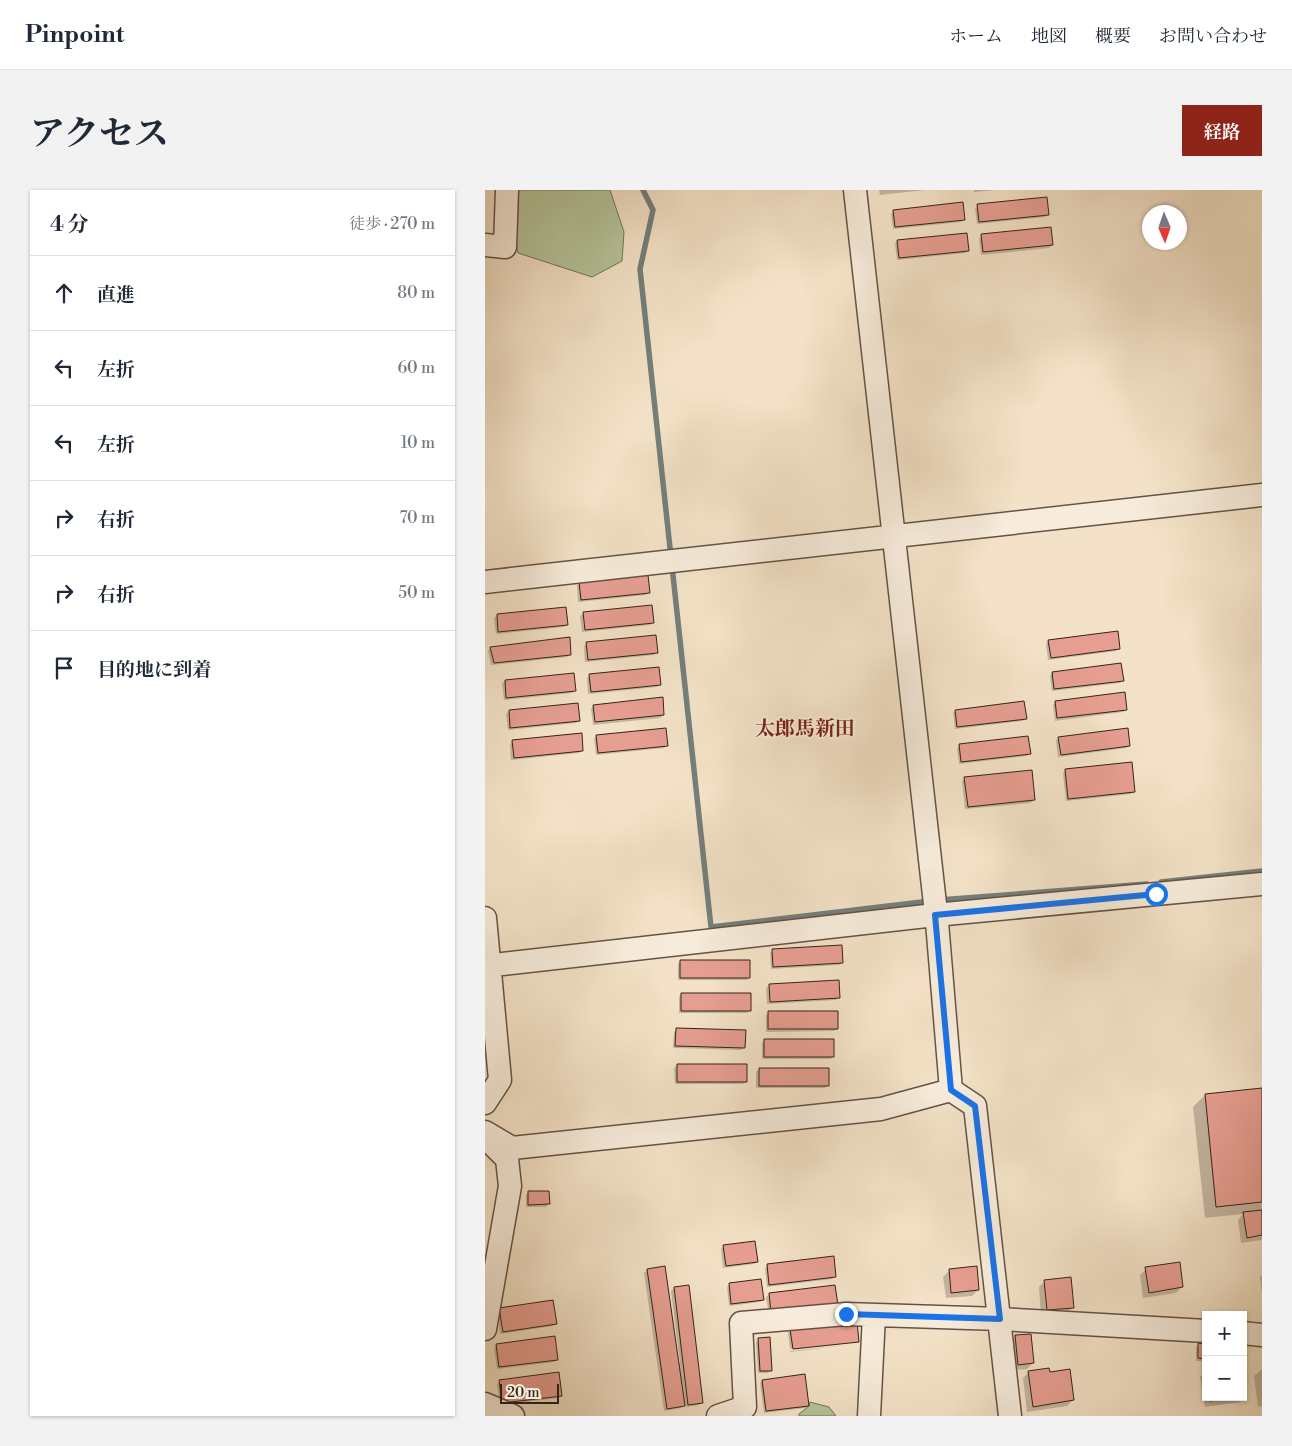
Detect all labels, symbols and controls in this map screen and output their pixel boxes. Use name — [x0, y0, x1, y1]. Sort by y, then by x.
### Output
text: Pinpoint — [25, 20, 124, 50]
text: ホーム — [949, 25, 1003, 48]
text: 地図 — [1031, 25, 1067, 48]
text: 概要 — [1095, 25, 1131, 48]
text: お問い合わせ — [1159, 25, 1267, 48]
button: 経路 — [1182, 105, 1262, 156]
text: アクセス — [30, 113, 169, 156]
north arrow — [1142, 205, 1187, 250]
text: 4 分 — [50, 212, 88, 238]
text: 徒歩 · 270 m — [349, 214, 435, 234]
icon: ahead — [50, 279, 78, 307]
text: 直進 — [97, 283, 135, 307]
text: 80 m — [397, 283, 435, 303]
icon: left — [50, 354, 78, 382]
text: 左折 — [97, 358, 135, 382]
text: 60 m — [397, 358, 435, 378]
icon: left — [50, 429, 78, 457]
text: 左折 — [97, 433, 135, 457]
text: 10 m — [401, 433, 435, 453]
icon: right — [50, 504, 78, 532]
text: 右折 — [97, 508, 135, 532]
text: 70 m — [399, 508, 435, 528]
icon: right — [50, 579, 78, 607]
text: 右折 — [97, 583, 135, 607]
text: 50 m — [398, 583, 435, 603]
icon: arrive — [50, 654, 78, 682]
text: 目的地に到着 — [97, 658, 211, 682]
district label: 太郎馬新田 — [755, 717, 855, 742]
route start — [1145, 883, 1168, 906]
route end — [835, 1303, 858, 1326]
map controls — [1202, 1311, 1247, 1401]
button: + — [1202, 1311, 1247, 1356]
button: − — [1202, 1356, 1247, 1401]
scale bar — [500, 1381, 559, 1404]
text: 20 m — [507, 1384, 539, 1402]

